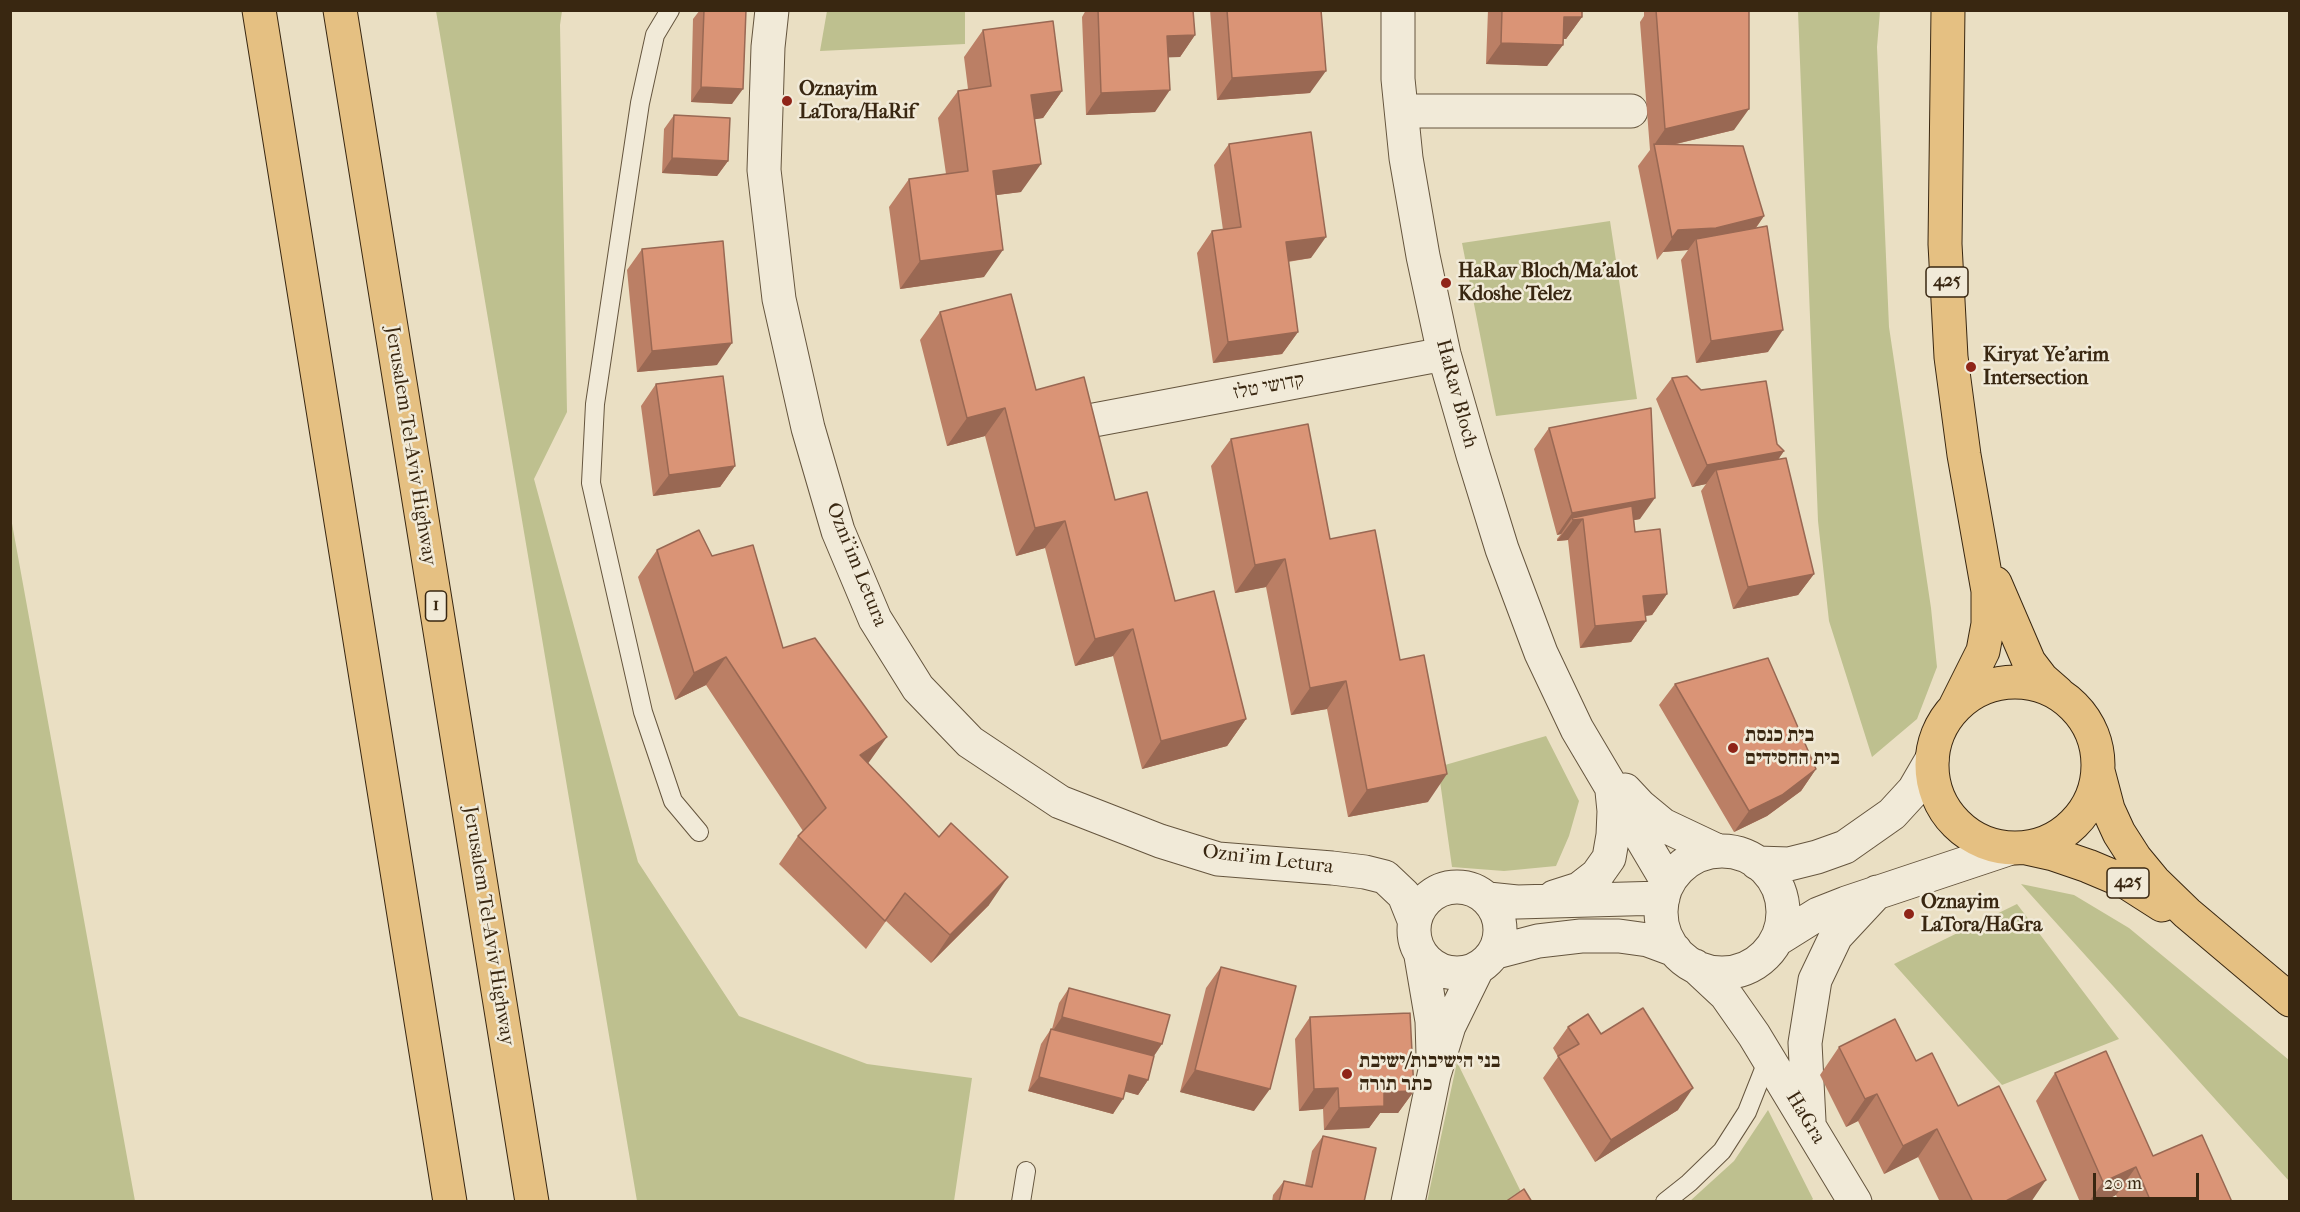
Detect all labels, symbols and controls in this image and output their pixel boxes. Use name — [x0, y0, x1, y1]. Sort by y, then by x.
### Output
place label: Oznayim LaTora/HaRif — [799, 78, 915, 125]
marker: Oznayim LaTora/HaRif — [780, 94, 794, 108]
place label: HaRav Bloch/Ma'alot Kdoshe Telez — [1458, 260, 1638, 307]
road number: 425 — [1926, 267, 1968, 297]
marker: HaRav Bloch/Ma'alot Kdoshe Telez — [1439, 276, 1453, 290]
street label: Jerusalem Tel-Aviv Highway — [379, 325, 441, 567]
street label: HaRav Bloch — [1430, 337, 1482, 451]
place label: Kiryat Ye'arim Intersection — [1983, 344, 2109, 391]
marker: Kiryat Ye'arim Intersection — [1964, 360, 1978, 374]
street label: קדושי טלז — [1231, 368, 1307, 406]
street label: Ozni'im Letura — [820, 500, 892, 630]
road number: 1 — [426, 591, 446, 621]
place label: בית כנסת בית החסידים — [1745, 724, 1840, 771]
marker: בית כנסת בית החסידים — [1726, 741, 1740, 755]
street label: Jerusalem Tel-Aviv Highway — [457, 805, 519, 1047]
street label: Ozni'im Letura — [1201, 840, 1335, 880]
road number: 425 — [2107, 868, 2149, 898]
place label: Oznayim LaTora/HaGra — [1921, 891, 2042, 938]
marker: Oznayim LaTora/HaGra — [1902, 907, 1916, 921]
place label: בני הישיבות/ישיבת כתר תורה — [1359, 1050, 1500, 1097]
marker: בני הישיבות/ישיבת כתר תורה — [1340, 1067, 1354, 1081]
street label: HaGra — [1780, 1087, 1830, 1149]
scale bar — [2096, 1161, 2202, 1199]
text: 20 m — [2104, 1173, 2142, 1194]

